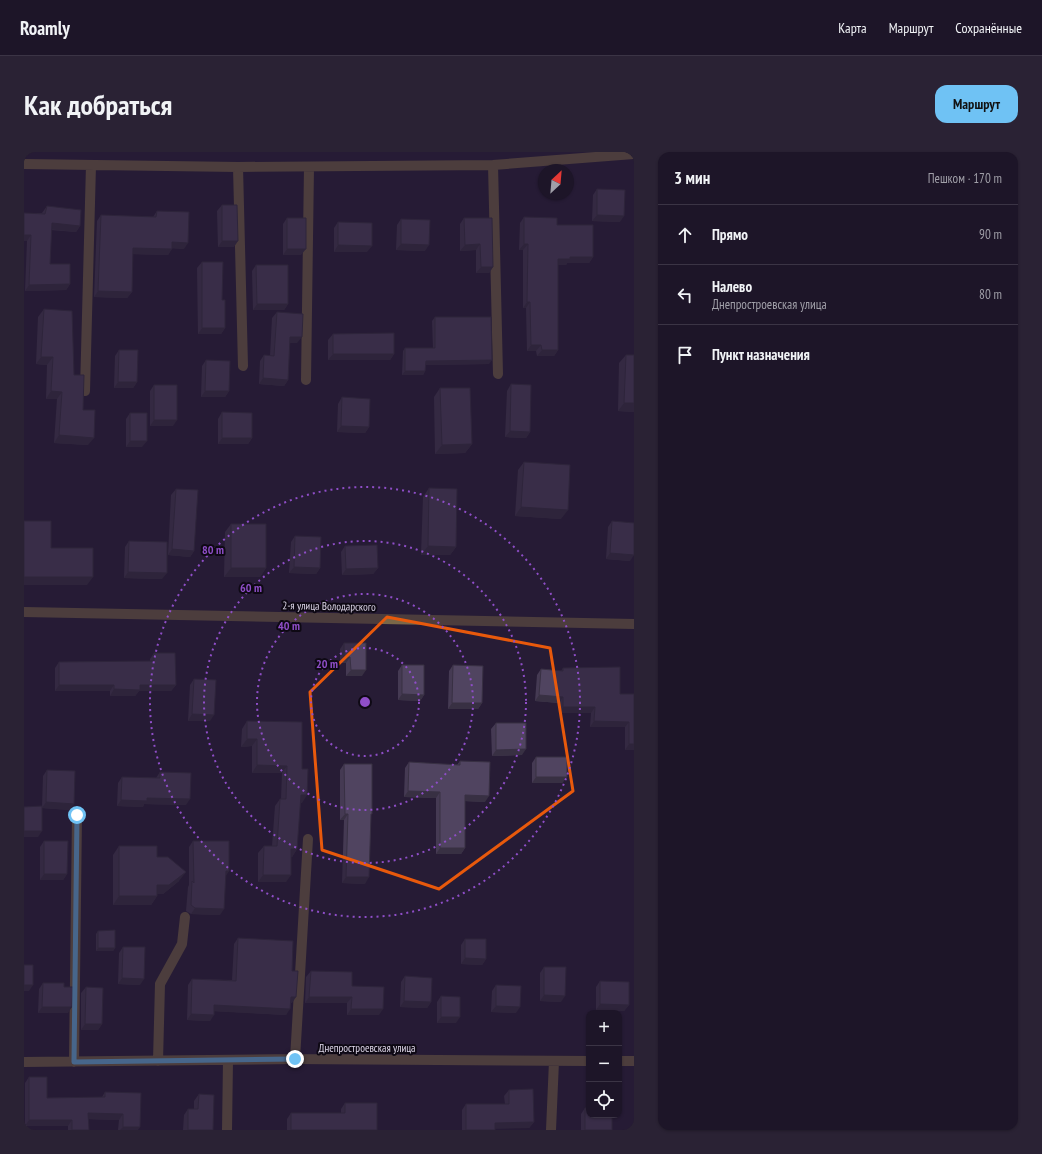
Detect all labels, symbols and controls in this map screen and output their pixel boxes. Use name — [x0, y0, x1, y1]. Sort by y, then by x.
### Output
text: Roamly — [20, 16, 70, 40]
text: Карта — [838, 19, 867, 37]
text: Маршрут — [889, 19, 933, 37]
text: Сохранённые — [955, 19, 1022, 37]
button: Маршрут — [935, 85, 1018, 123]
text: Как добраться — [24, 86, 172, 123]
north arrow — [538, 164, 574, 200]
text: 3 мин — [674, 167, 710, 189]
text: Пешком · 170 m — [928, 170, 1002, 187]
icon: ahead — [674, 224, 696, 246]
text: Прямо — [712, 225, 748, 244]
text: 90 m — [979, 226, 1002, 243]
text: Налево — [712, 277, 752, 296]
icon: left — [674, 284, 696, 306]
text: 80 m — [979, 286, 1002, 303]
text: Днепростроевская улица — [712, 296, 827, 313]
icon: arrive — [674, 344, 696, 366]
text: Пункт назначения — [712, 345, 810, 364]
text: 80 m — [202, 542, 224, 557]
text: 60 m — [240, 580, 262, 595]
street label: 2-я улица Володарского — [282, 598, 376, 614]
text: 40 m — [278, 618, 300, 633]
text: 20 m — [316, 656, 338, 671]
centre of rings — [358, 695, 372, 709]
route start — [68, 806, 86, 824]
map controls — [586, 1010, 622, 1118]
button: + — [586, 1010, 622, 1046]
street label: Днепростроевская улица — [318, 1041, 416, 1055]
button: − — [586, 1046, 622, 1082]
route end — [286, 1050, 304, 1068]
button: locate — [586, 1082, 622, 1118]

